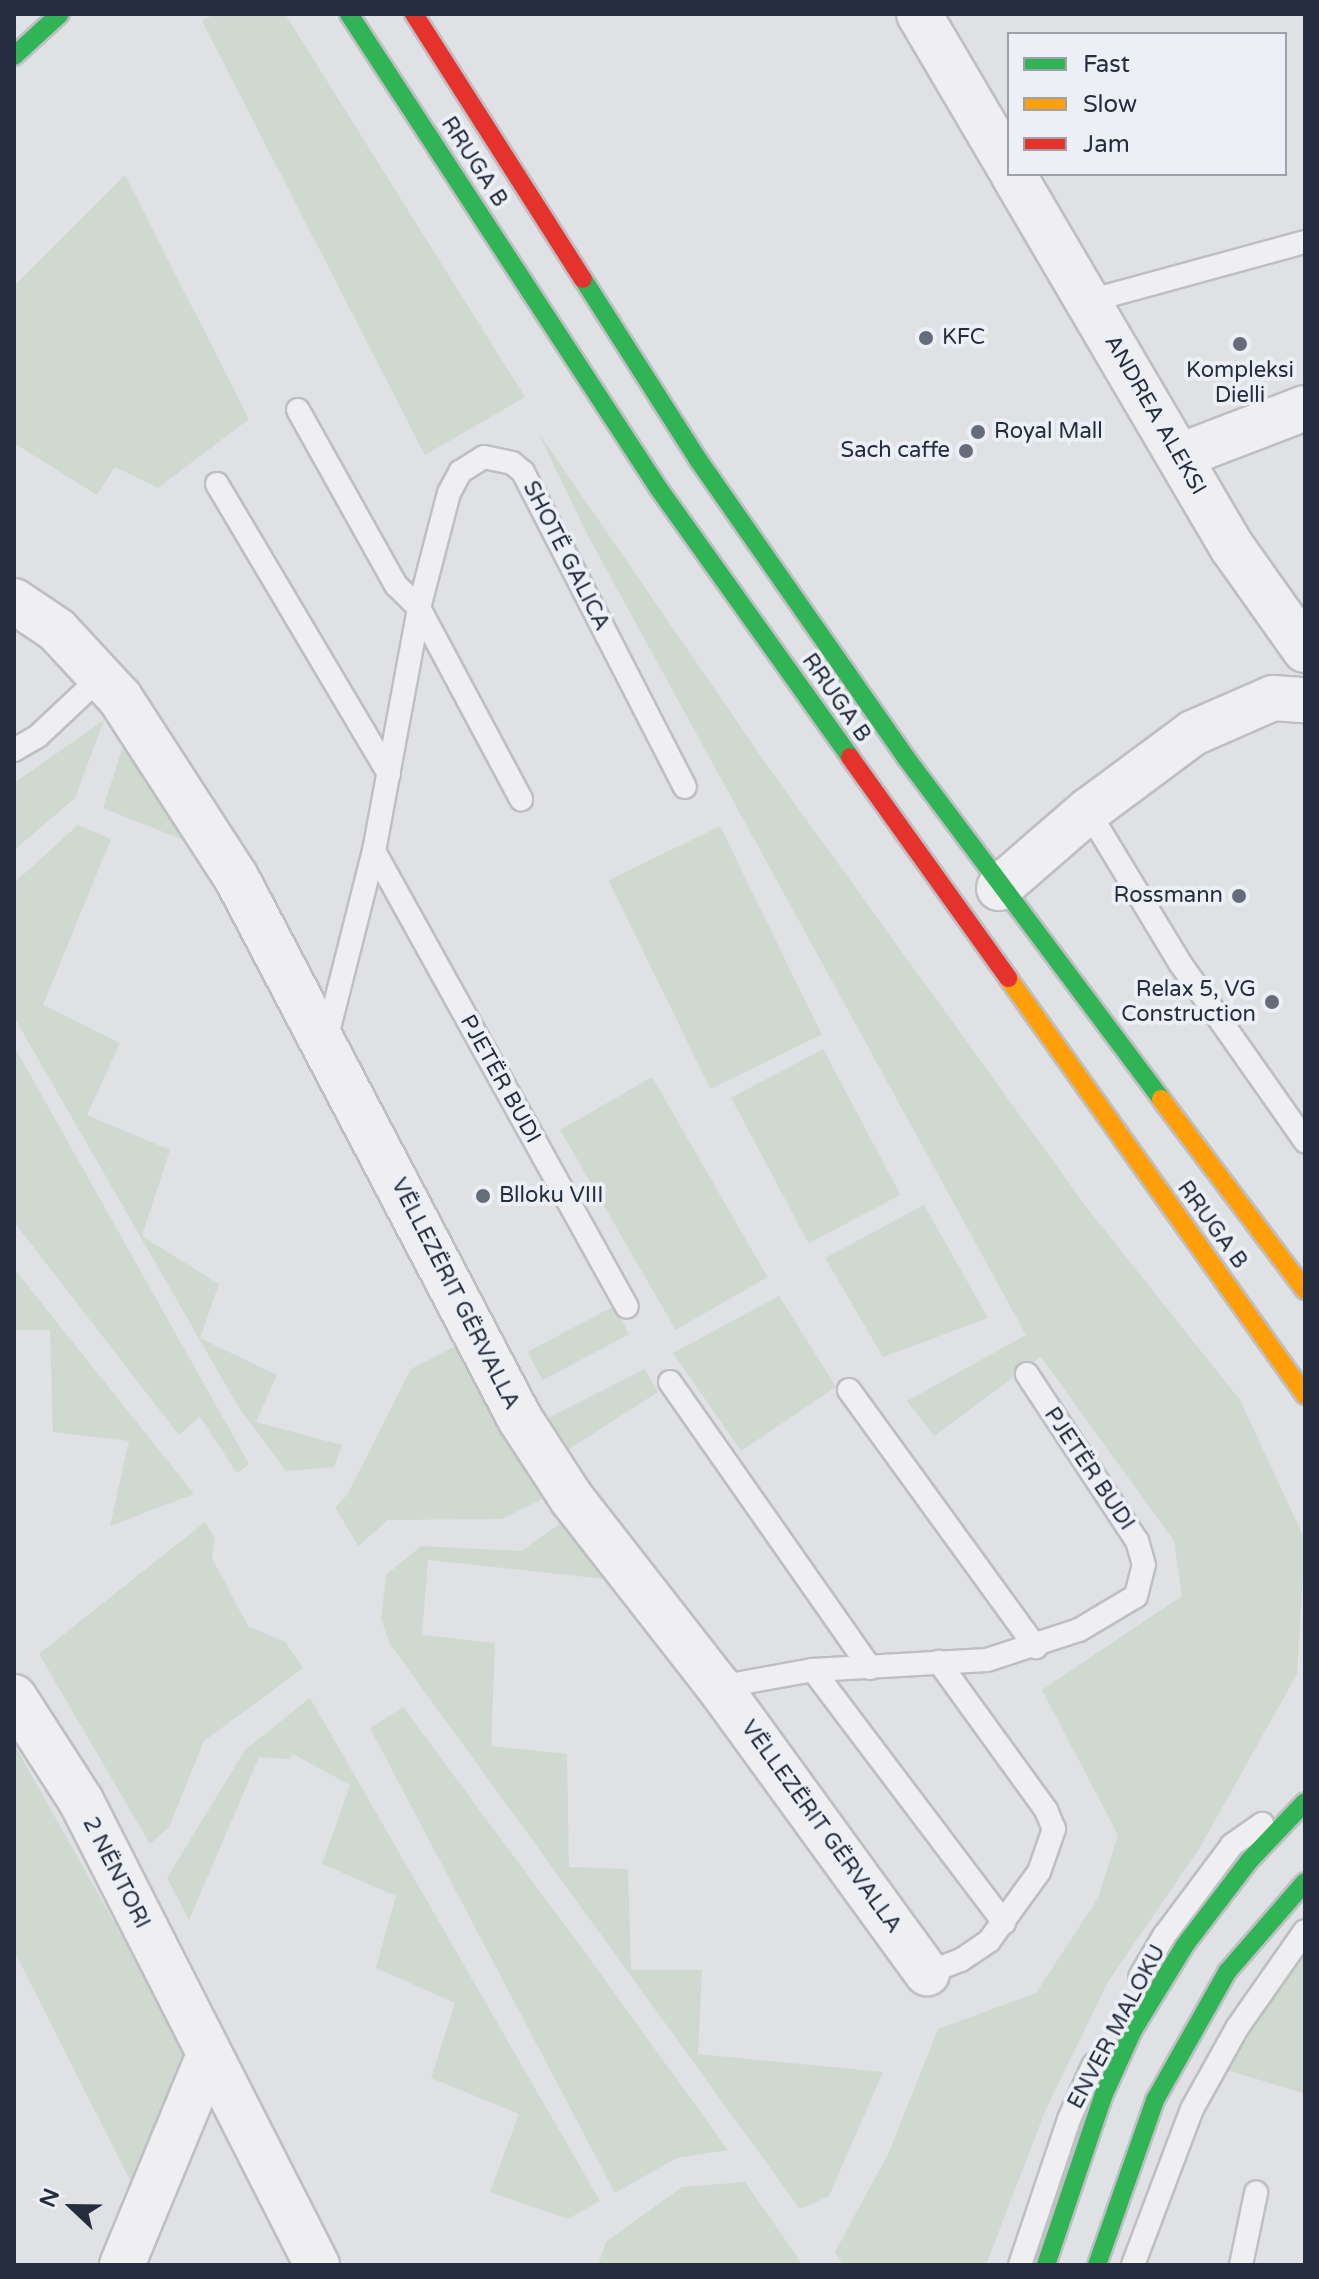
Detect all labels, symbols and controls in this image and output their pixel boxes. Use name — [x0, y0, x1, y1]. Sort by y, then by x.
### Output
legend — [1007, 32, 1287, 176]
text: Fast — [1083, 50, 1130, 79]
text: Slow — [1083, 90, 1137, 119]
street label: RRUGA B — [435, 112, 513, 212]
text: Jam — [1083, 130, 1130, 159]
place label: KFC — [942, 325, 985, 351]
marker: KFC — [917, 329, 935, 347]
street label: ANDREA ALEKSI — [1099, 330, 1211, 500]
marker: Kompleksi Dielli — [1231, 335, 1249, 353]
place label: Kompleksi Dielli — [1186, 357, 1294, 408]
place label: Royal Mall — [994, 419, 1103, 445]
marker: Royal Mall — [969, 423, 987, 441]
place label: Sach caffe — [841, 438, 950, 464]
marker: Sach caffe — [957, 442, 975, 460]
street label: SHOTË GALICA — [517, 477, 615, 635]
street label: RRUGA B — [796, 649, 876, 747]
place label: Rossmann — [1113, 883, 1223, 909]
marker: Rossmann — [1230, 887, 1248, 905]
place label: Relax 5, VG Construction — [1121, 976, 1256, 1028]
marker: Relax 5, VG Construction — [1263, 993, 1281, 1011]
street label: PJETËR BUDI — [454, 1010, 546, 1148]
street label: VËLLEZËRIT GËRVALLA — [385, 1174, 525, 1414]
street label: RRUGA B — [1171, 1176, 1253, 1274]
place label: Blloku VIII — [499, 1183, 604, 1209]
marker: Blloku VIII — [474, 1187, 492, 1205]
street label: PJETËR BUDI — [1038, 1403, 1140, 1535]
street label: VËLLEZËRIT GËRVALLA — [735, 1716, 907, 1938]
street label: 2 NËNTORI — [77, 1813, 155, 1933]
street label: ENVER MALOKU — [1063, 1940, 1171, 2114]
north arrow — [32, 2167, 112, 2247]
text: N — [34, 2185, 65, 2211]

